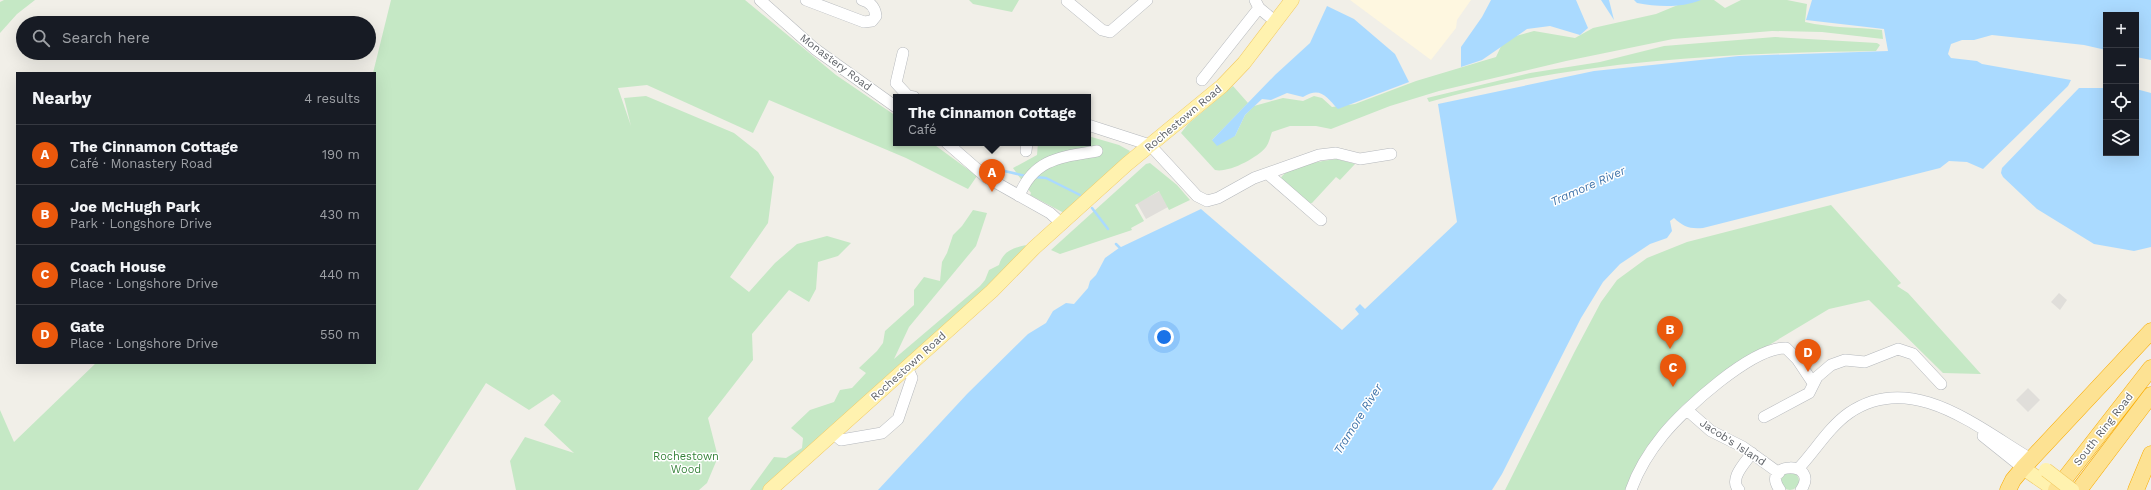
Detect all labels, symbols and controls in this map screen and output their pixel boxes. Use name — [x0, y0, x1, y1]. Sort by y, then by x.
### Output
map controls — [2103, 12, 2139, 156]
button: + — [2103, 12, 2139, 48]
search box — [16, 16, 376, 60]
icon: search — [30, 27, 52, 49]
text: Search here — [62, 29, 150, 47]
street label: Monastery Road — [797, 31, 874, 94]
button: − — [2103, 48, 2139, 84]
street label: Rochestown Road — [1142, 82, 1224, 154]
button: locate — [2103, 84, 2139, 120]
text: Nearby — [32, 88, 91, 108]
text: 4 results — [304, 91, 360, 106]
popup — [893, 94, 1091, 146]
text: The Cinnamon Cottage — [908, 104, 1076, 122]
button: layers — [2103, 120, 2139, 156]
text: Café — [908, 122, 937, 137]
text: The Cinnamon Cottage — [70, 138, 238, 156]
text: A — [41, 147, 49, 162]
text: 190 m — [322, 147, 360, 162]
text: Café · Monastery Road — [70, 156, 212, 171]
pin: A — [979, 159, 1005, 192]
water label: Tramore River — [1549, 163, 1629, 209]
text: Joe McHugh Park — [70, 198, 200, 216]
text: B — [41, 207, 49, 222]
text: 430 m — [320, 207, 360, 222]
text: Park · Longshore Drive — [70, 216, 212, 231]
text: Coach House — [70, 258, 166, 276]
text: C — [41, 267, 49, 282]
text: 440 m — [319, 267, 360, 282]
text: Place · Longshore Drive — [70, 276, 218, 291]
pin: B — [1657, 316, 1683, 349]
text: Gate — [70, 318, 104, 336]
text: D — [40, 327, 50, 342]
text: 550 m — [320, 327, 360, 342]
your location — [1154, 327, 1174, 347]
street label: Rochestown Road — [868, 329, 949, 403]
text: Place · Longshore Drive — [70, 336, 218, 351]
pin: D — [1795, 339, 1821, 372]
pin: C — [1660, 354, 1686, 387]
water label: Tramore River — [1331, 380, 1386, 457]
street label: South Ring Road — [2071, 390, 2136, 468]
street label: Jacob's Island — [1697, 416, 1768, 469]
park label: Rochestown Wood — [653, 450, 719, 476]

